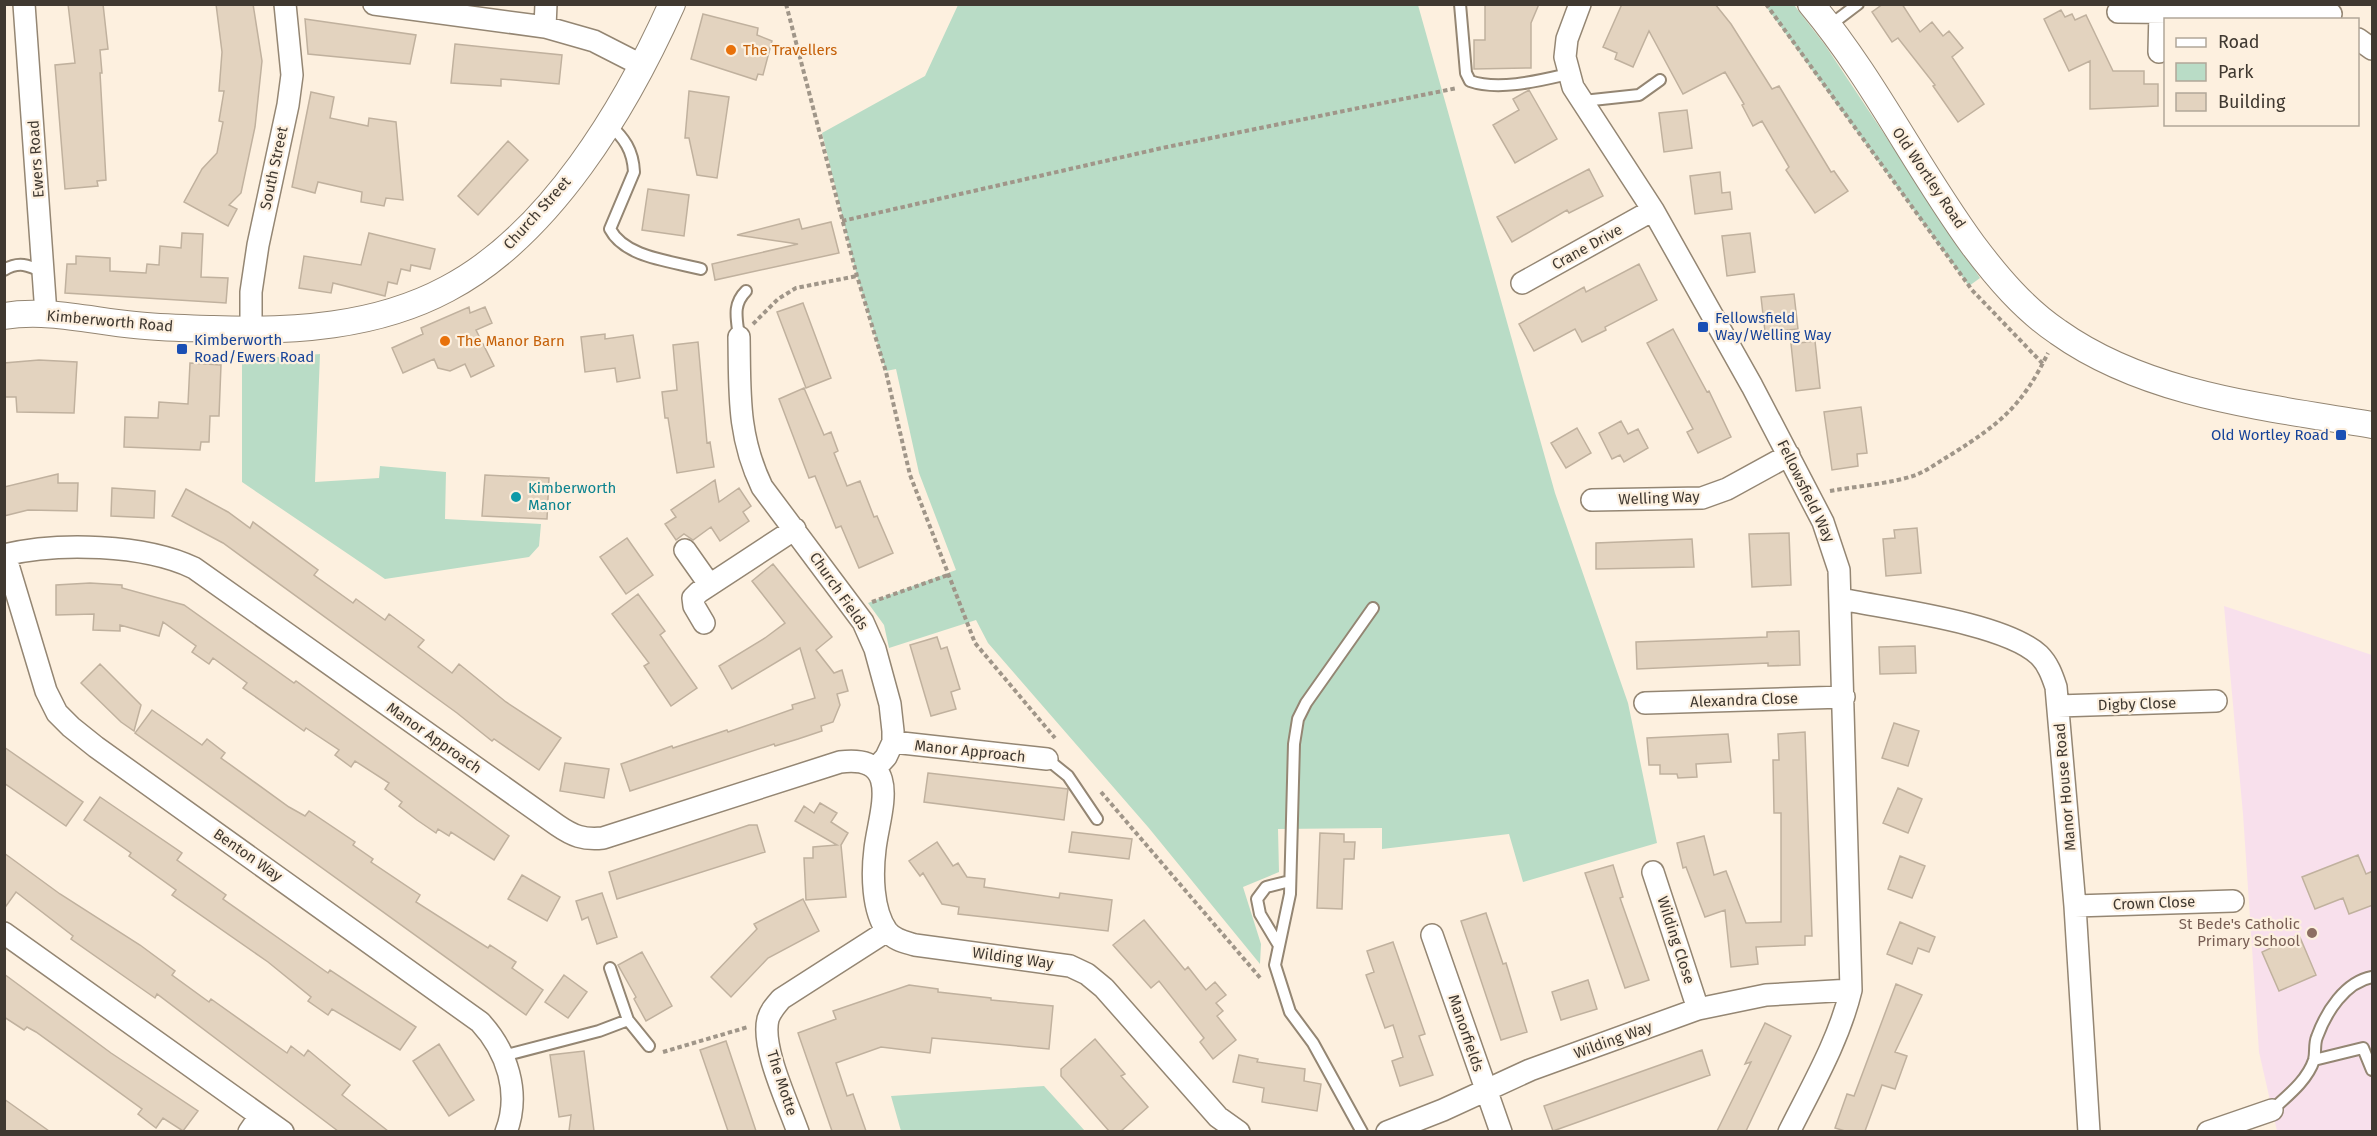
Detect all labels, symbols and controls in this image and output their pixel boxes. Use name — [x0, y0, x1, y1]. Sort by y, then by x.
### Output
legend — [2164, 18, 2359, 126]
text: Road — [2218, 31, 2260, 53]
place label: The Travellers — [743, 41, 837, 59]
marker: The Travellers — [724, 43, 738, 57]
text: Park — [2218, 61, 2254, 83]
text: Building — [2218, 91, 2286, 113]
street label: Ewers Road — [24, 119, 48, 199]
street label: South Street — [256, 124, 292, 211]
street label: Old Wortley Road — [1889, 124, 1969, 232]
street label: Church Street — [500, 172, 575, 253]
street label: Crane Drive — [1549, 220, 1625, 274]
street label: Kimberworth Road — [46, 307, 174, 335]
place label: Fellowsfield Way/Welling Way — [1715, 309, 1832, 344]
marker: Fellowsfield Way/Welling Way — [1696, 320, 1710, 334]
place label: Kimberworth Road/Ewers Road — [194, 331, 314, 366]
place label: The Manor Barn — [457, 332, 565, 350]
marker: The Manor Barn — [438, 334, 452, 348]
marker: Kimberworth Road/Ewers Road — [175, 342, 189, 356]
place label: Old Wortley Road — [2211, 426, 2329, 444]
marker: Old Wortley Road — [2334, 428, 2348, 442]
street label: Fellowsfield Way — [1773, 437, 1839, 546]
place label: Kimberworth Manor — [528, 479, 616, 514]
street label: Welling Way — [1618, 488, 1701, 508]
marker: Kimberworth Manor — [509, 490, 523, 504]
street label: Church Fields — [806, 549, 872, 633]
street label: Alexandra Close — [1690, 689, 1798, 711]
street label: Digby Close — [2098, 694, 2176, 714]
street label: Manor Approach — [383, 699, 485, 777]
street label: Manor House Road — [2050, 722, 2080, 852]
street label: Manor Approach — [914, 736, 1026, 766]
street label: Benton Way — [210, 825, 286, 886]
street label: Crown Close — [2113, 893, 2195, 913]
street label: Wilding Close — [1653, 894, 1699, 986]
place label: St Bede's Catholic Primary School — [2179, 915, 2301, 950]
marker: St Bede's Catholic Primary School — [2305, 926, 2319, 940]
street label: Wilding Way — [971, 943, 1055, 973]
street label: Manorfields — [1444, 992, 1488, 1074]
street label: Wilding Way — [1571, 1017, 1655, 1062]
street label: The Motte — [763, 1048, 801, 1118]

